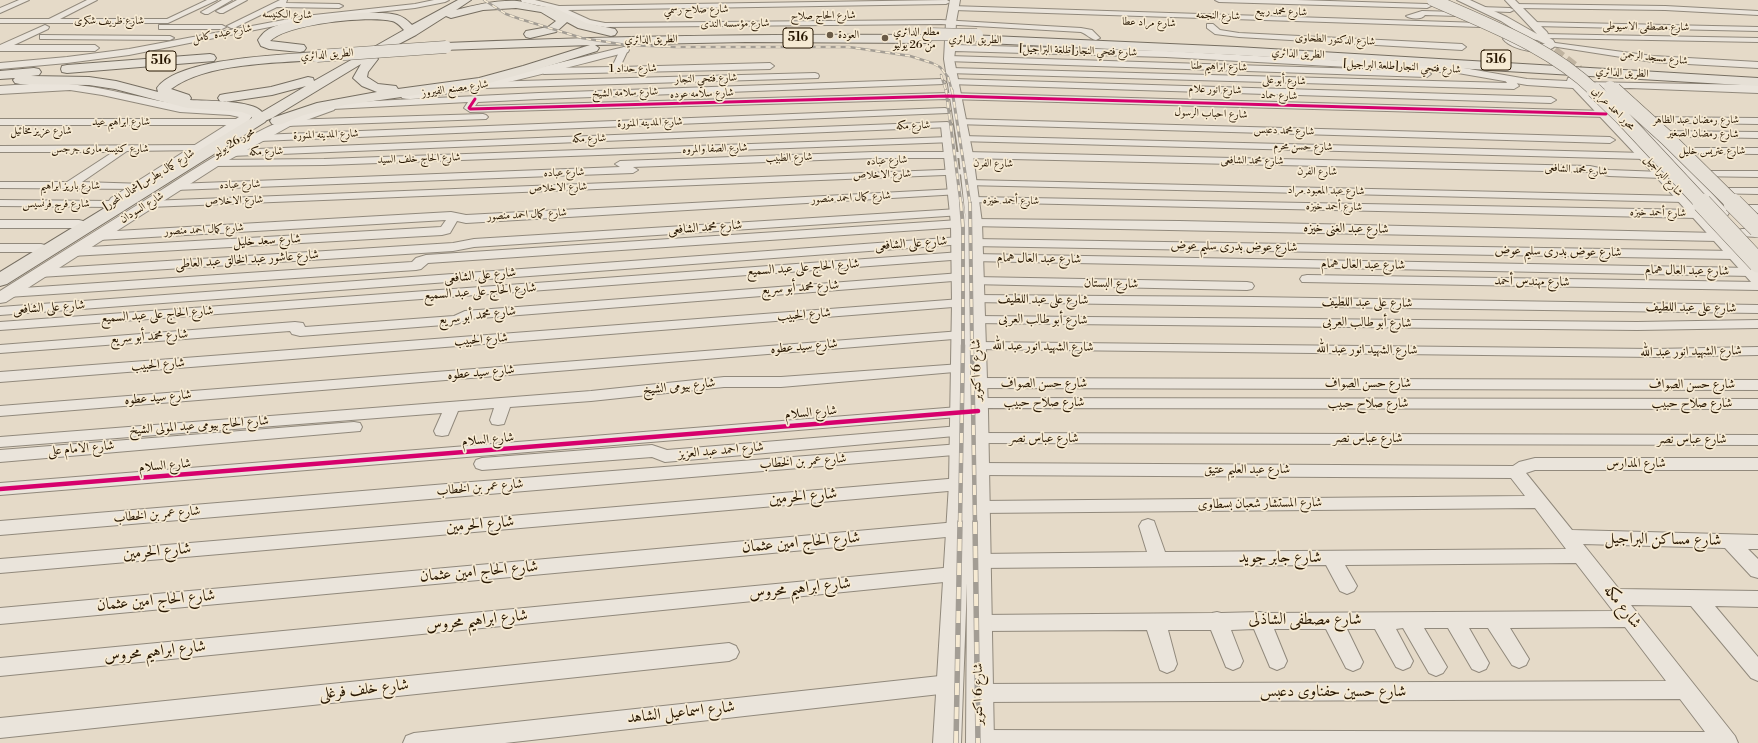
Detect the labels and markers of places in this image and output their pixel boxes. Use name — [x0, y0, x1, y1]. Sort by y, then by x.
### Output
place label: مطلع الدائري من 26 يوليو — [893, 25, 940, 51]
place label: العودة — [838, 28, 859, 42]
marker: العودة — [825, 30, 835, 40]
marker: مطلع الدائري من 26 يوليو — [880, 33, 890, 43]

